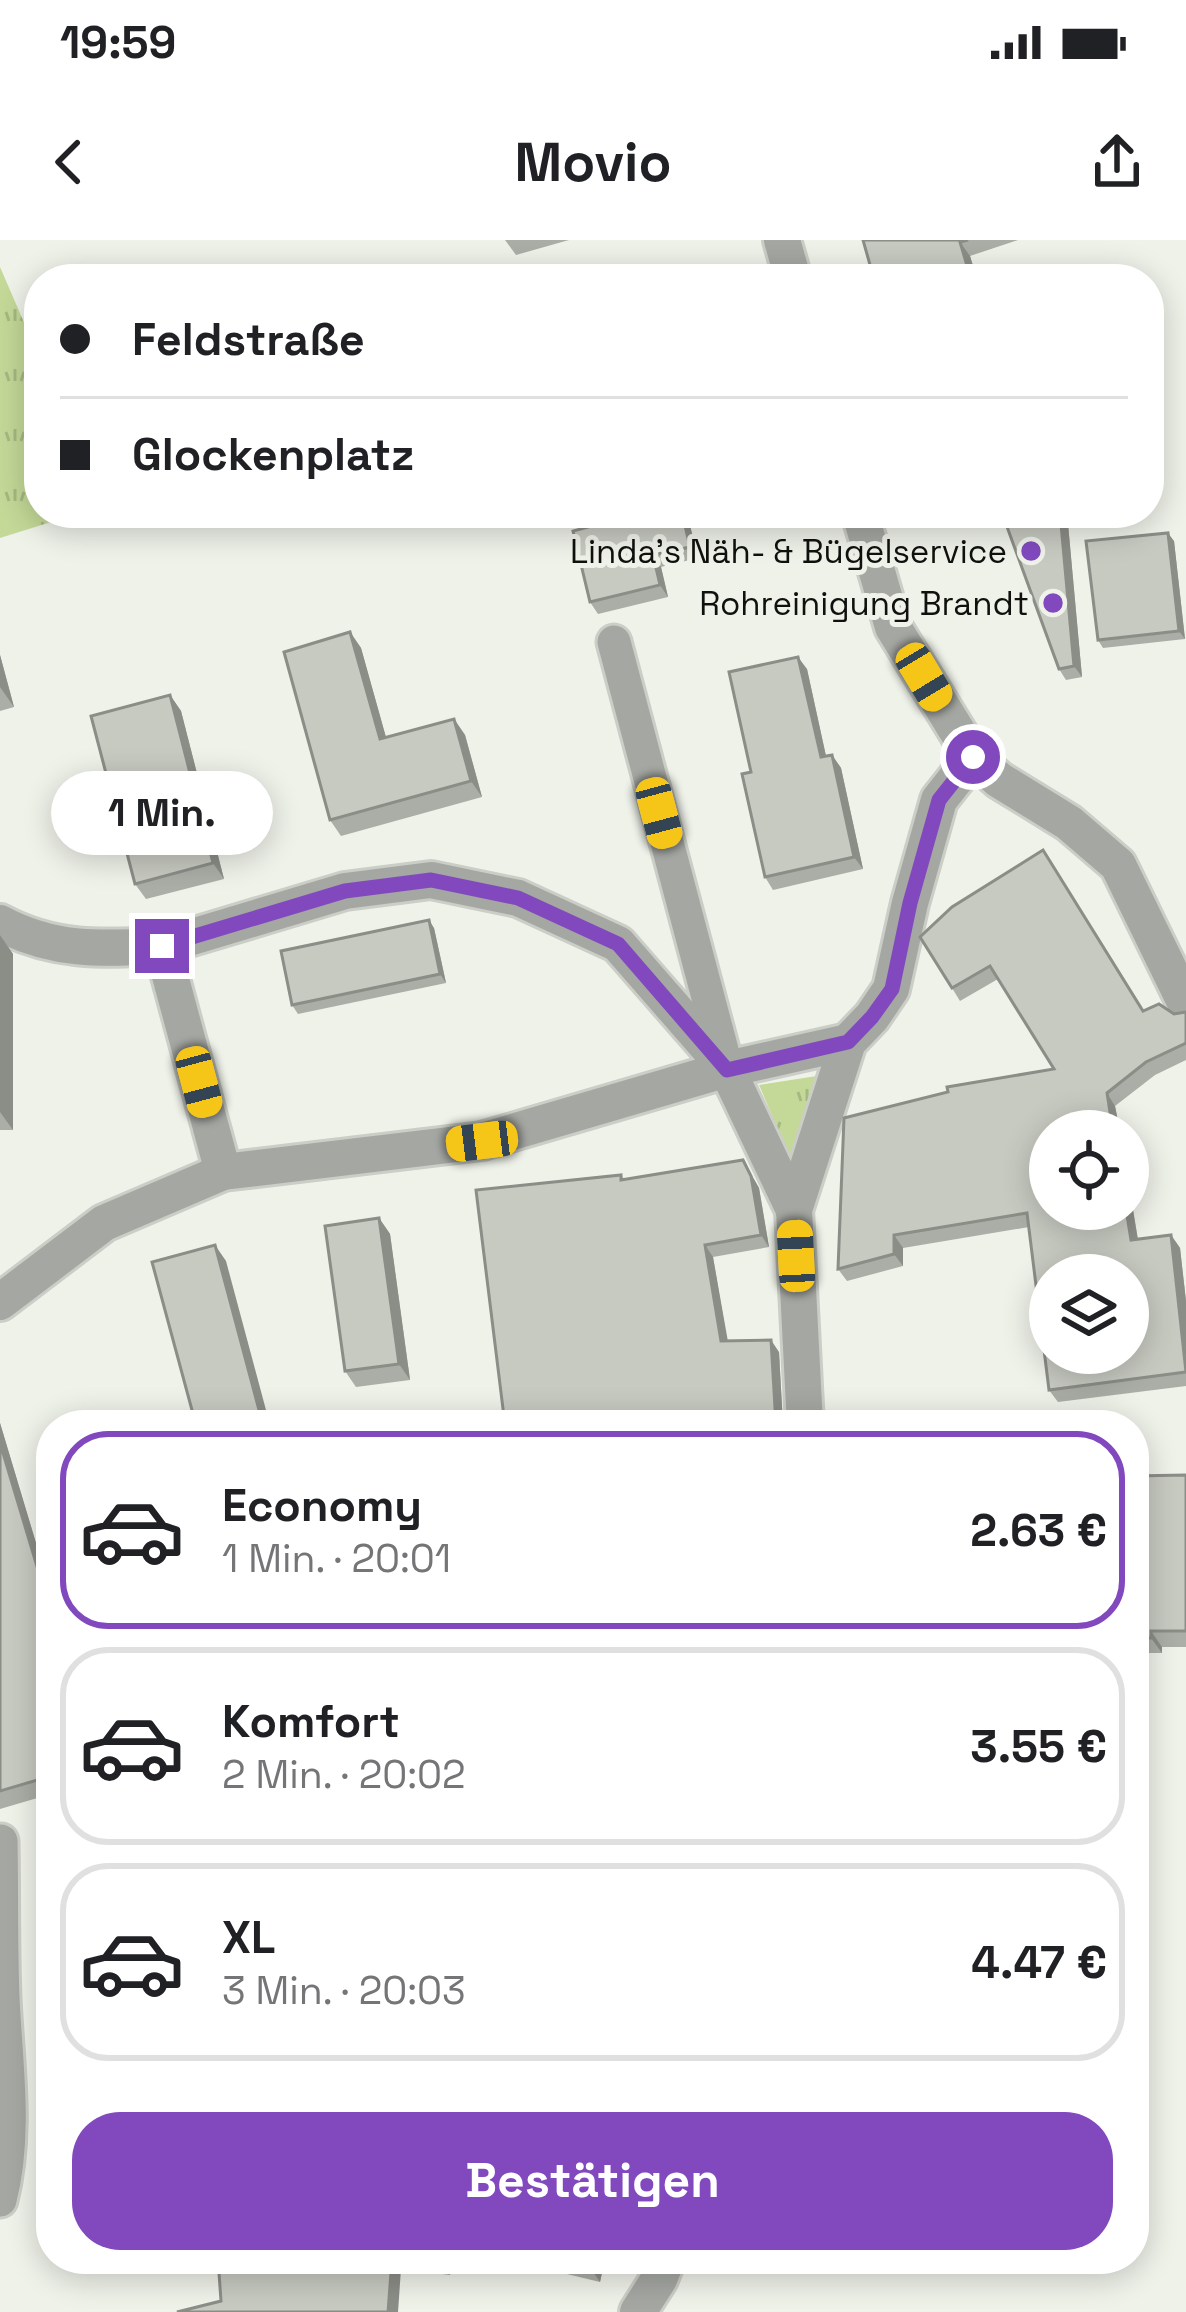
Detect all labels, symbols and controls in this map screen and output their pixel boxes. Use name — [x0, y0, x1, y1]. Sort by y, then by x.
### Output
text: 19:59 — [60, 14, 176, 71]
text: Movio — [515, 128, 671, 197]
icon: back — [36, 129, 102, 195]
icon: share — [1084, 129, 1150, 195]
text: Feldstraße — [132, 311, 365, 368]
text: Glockenplatz — [132, 426, 414, 483]
place label: Linda's Näh- & Bügelservice — [570, 531, 1007, 573]
marker: Linda's Näh- & Bügelservice — [1018, 538, 1044, 564]
place label: Rohreinigung Brandt — [699, 583, 1029, 625]
marker: Rohreinigung Brandt — [1040, 590, 1066, 616]
car — [890, 637, 958, 717]
route start — [946, 730, 1000, 784]
callout: 1 Min. — [51, 772, 273, 856]
car — [632, 774, 686, 852]
text: 1 Min. — [108, 788, 216, 837]
route end — [135, 919, 189, 973]
car — [172, 1043, 226, 1121]
map controls — [1029, 1110, 1149, 1374]
button: locate — [1029, 1110, 1149, 1230]
car — [444, 1119, 520, 1163]
car — [776, 1219, 816, 1293]
button: layers — [1029, 1254, 1149, 1374]
icon: car — [78, 1476, 186, 1584]
text: Economy — [222, 1477, 422, 1534]
text: 2.63 € — [970, 1502, 1107, 1559]
text: 1 Min. · 20:01 — [222, 1534, 451, 1583]
icon: car — [78, 1692, 186, 1800]
text: Komfort — [222, 1693, 400, 1750]
text: 3.55 € — [970, 1718, 1107, 1775]
text: 2 Min. · 20:02 — [222, 1750, 466, 1799]
icon: car — [78, 1908, 186, 2016]
text: XL — [222, 1909, 275, 1966]
text: 4.47 € — [971, 1934, 1107, 1991]
text: 3 Min. · 20:03 — [222, 1966, 466, 2015]
button: Bestätigen — [72, 2112, 1113, 2250]

